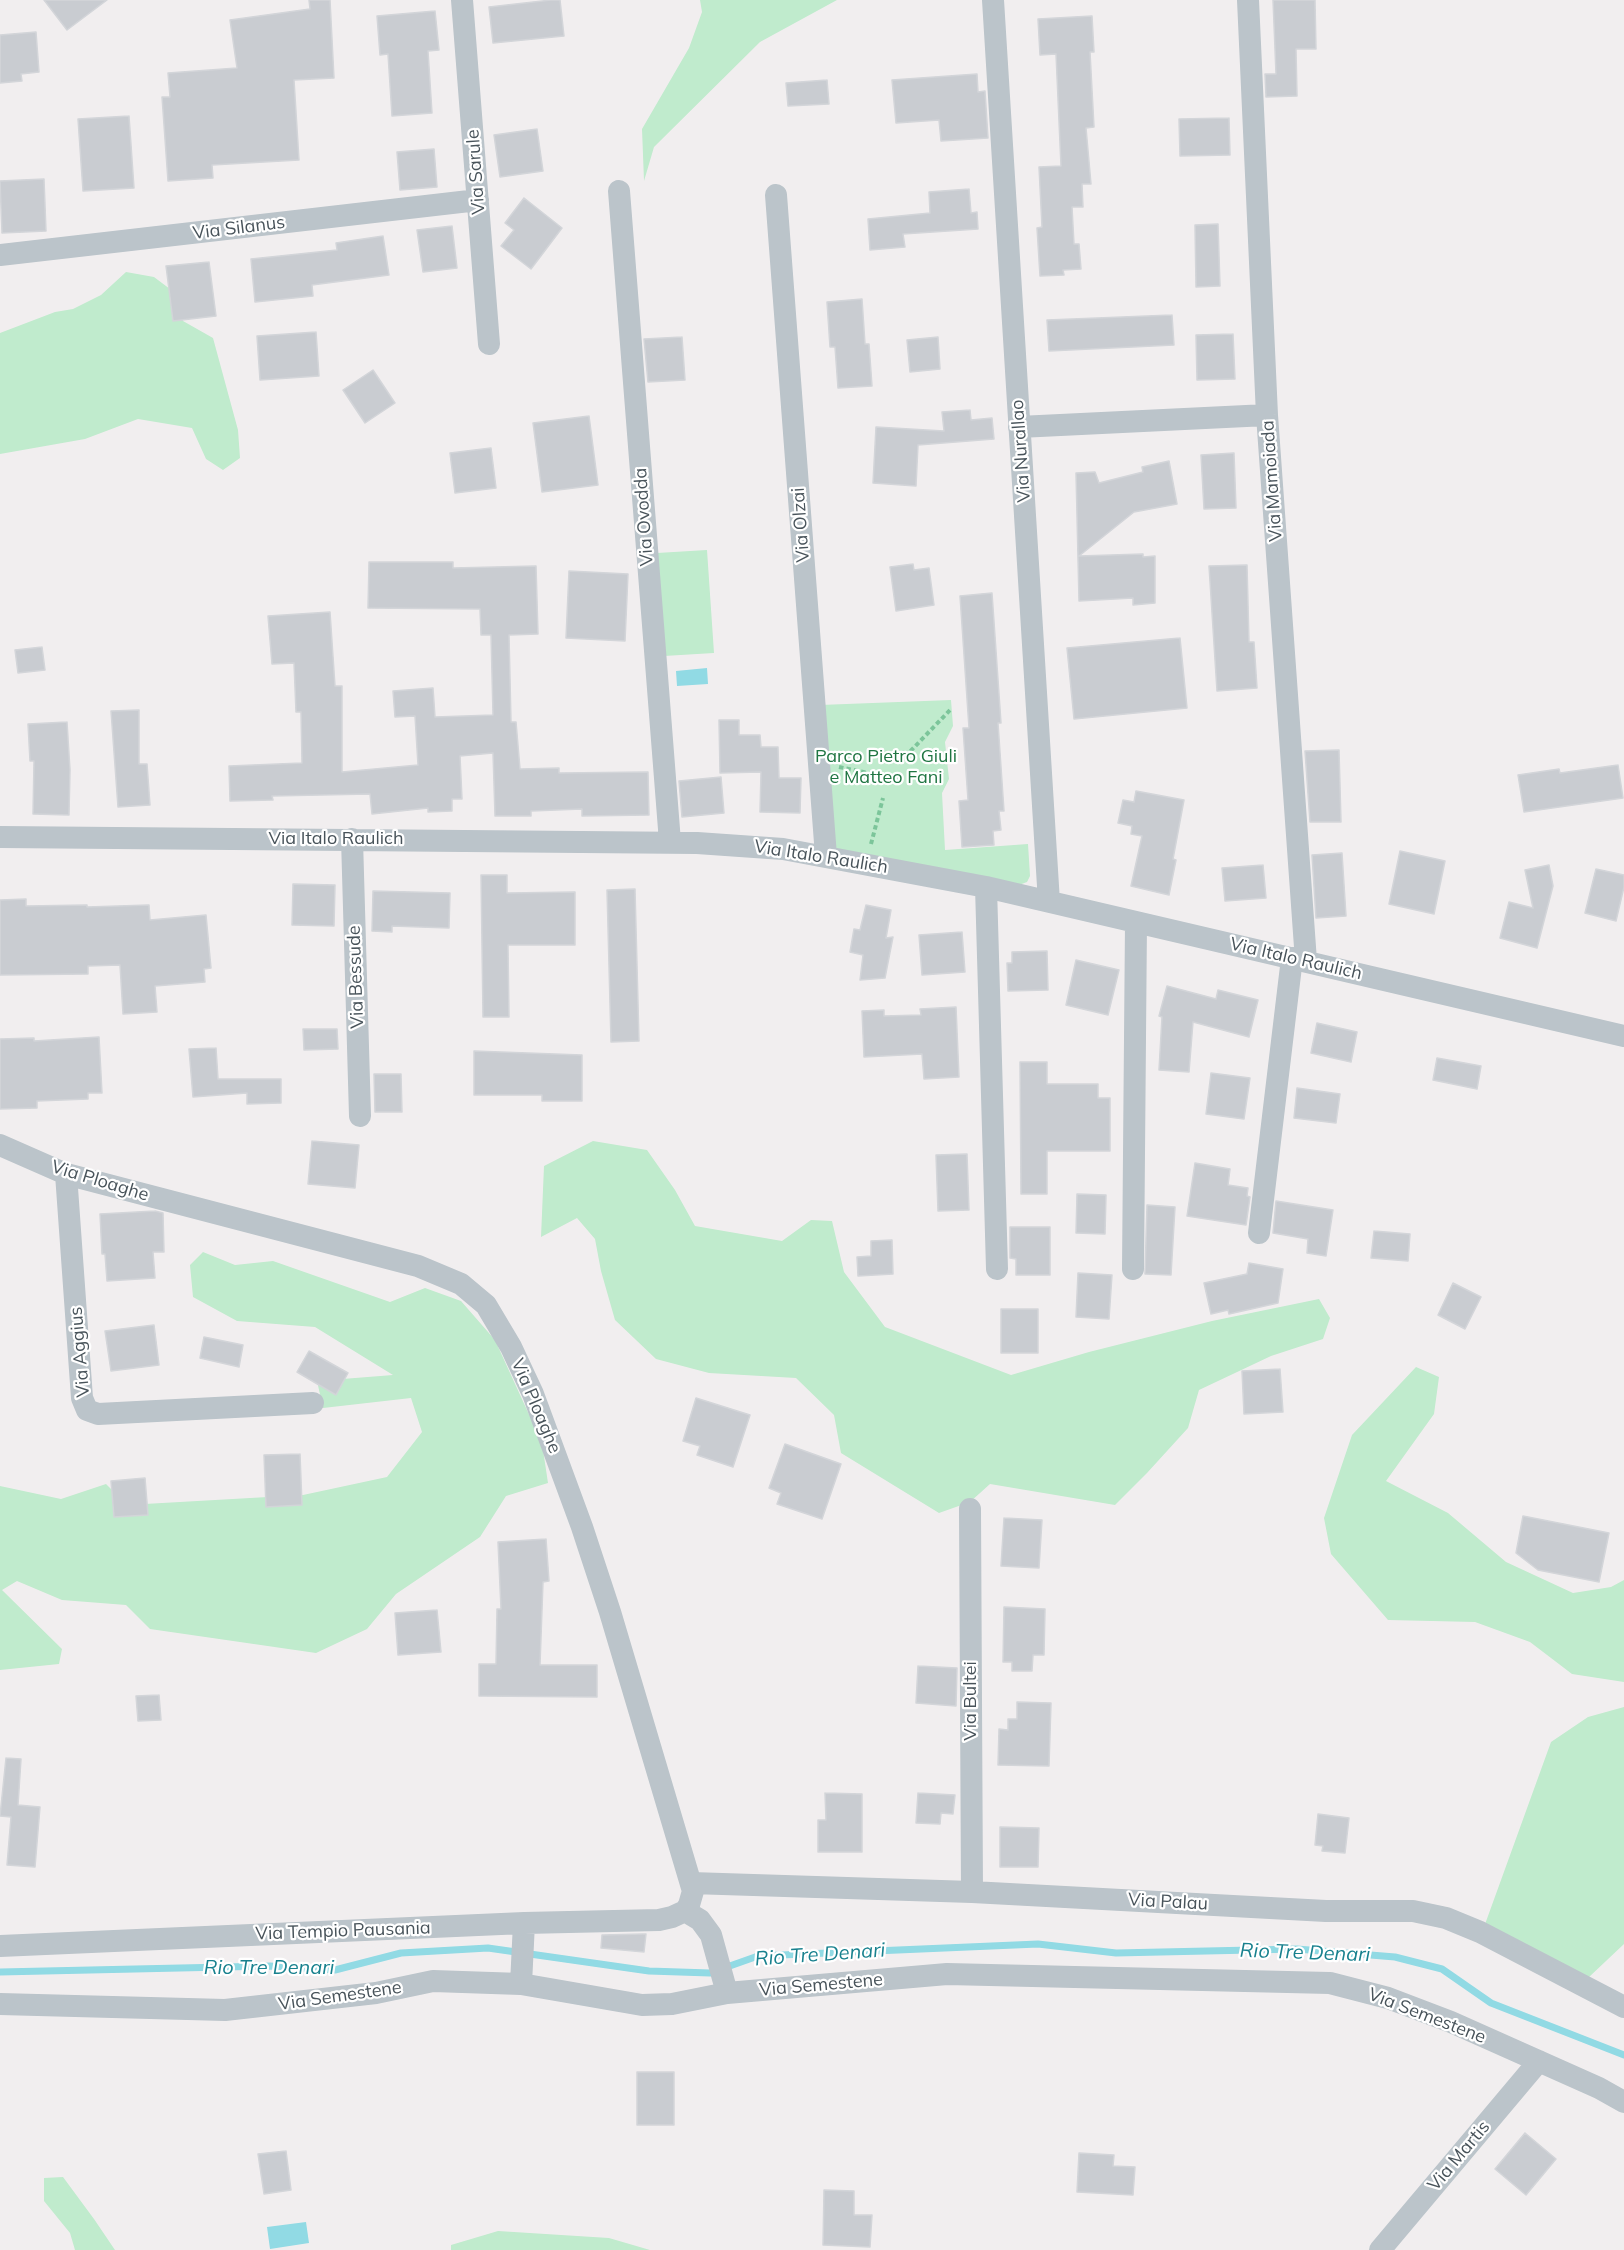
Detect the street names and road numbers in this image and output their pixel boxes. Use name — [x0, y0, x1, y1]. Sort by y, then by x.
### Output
street label: Via Sarule — [462, 129, 490, 215]
street label: Via Silanus — [192, 212, 286, 244]
street label: Via Nurallao — [1007, 399, 1035, 503]
street label: Via Mamoiada — [1257, 420, 1287, 542]
street label: Via Ovodda — [630, 467, 658, 567]
street label: Via Olzai — [788, 487, 814, 563]
street label: Via Italo Raulich — [268, 828, 404, 850]
street label: Via Italo Raulich — [753, 836, 889, 878]
street label: Via Bessude — [343, 925, 369, 1029]
street label: Via Italo Raulich — [1228, 933, 1364, 985]
street label: Via Ploaghe — [49, 1156, 151, 1206]
street label: Via Aggius — [65, 1306, 95, 1398]
street label: Via Ploaghe — [506, 1355, 566, 1457]
street label: Via Bultei — [960, 1661, 982, 1741]
street label: Via Palau — [1128, 1889, 1208, 1915]
street label: Via Tempio Pausania — [255, 1917, 431, 1945]
street label: Via Semestene — [758, 1969, 884, 2001]
street label: Via Semestene — [277, 1977, 403, 2015]
street label: Via Semestene — [1365, 1984, 1489, 2048]
street label: Via Martis — [1423, 2116, 1495, 2196]

